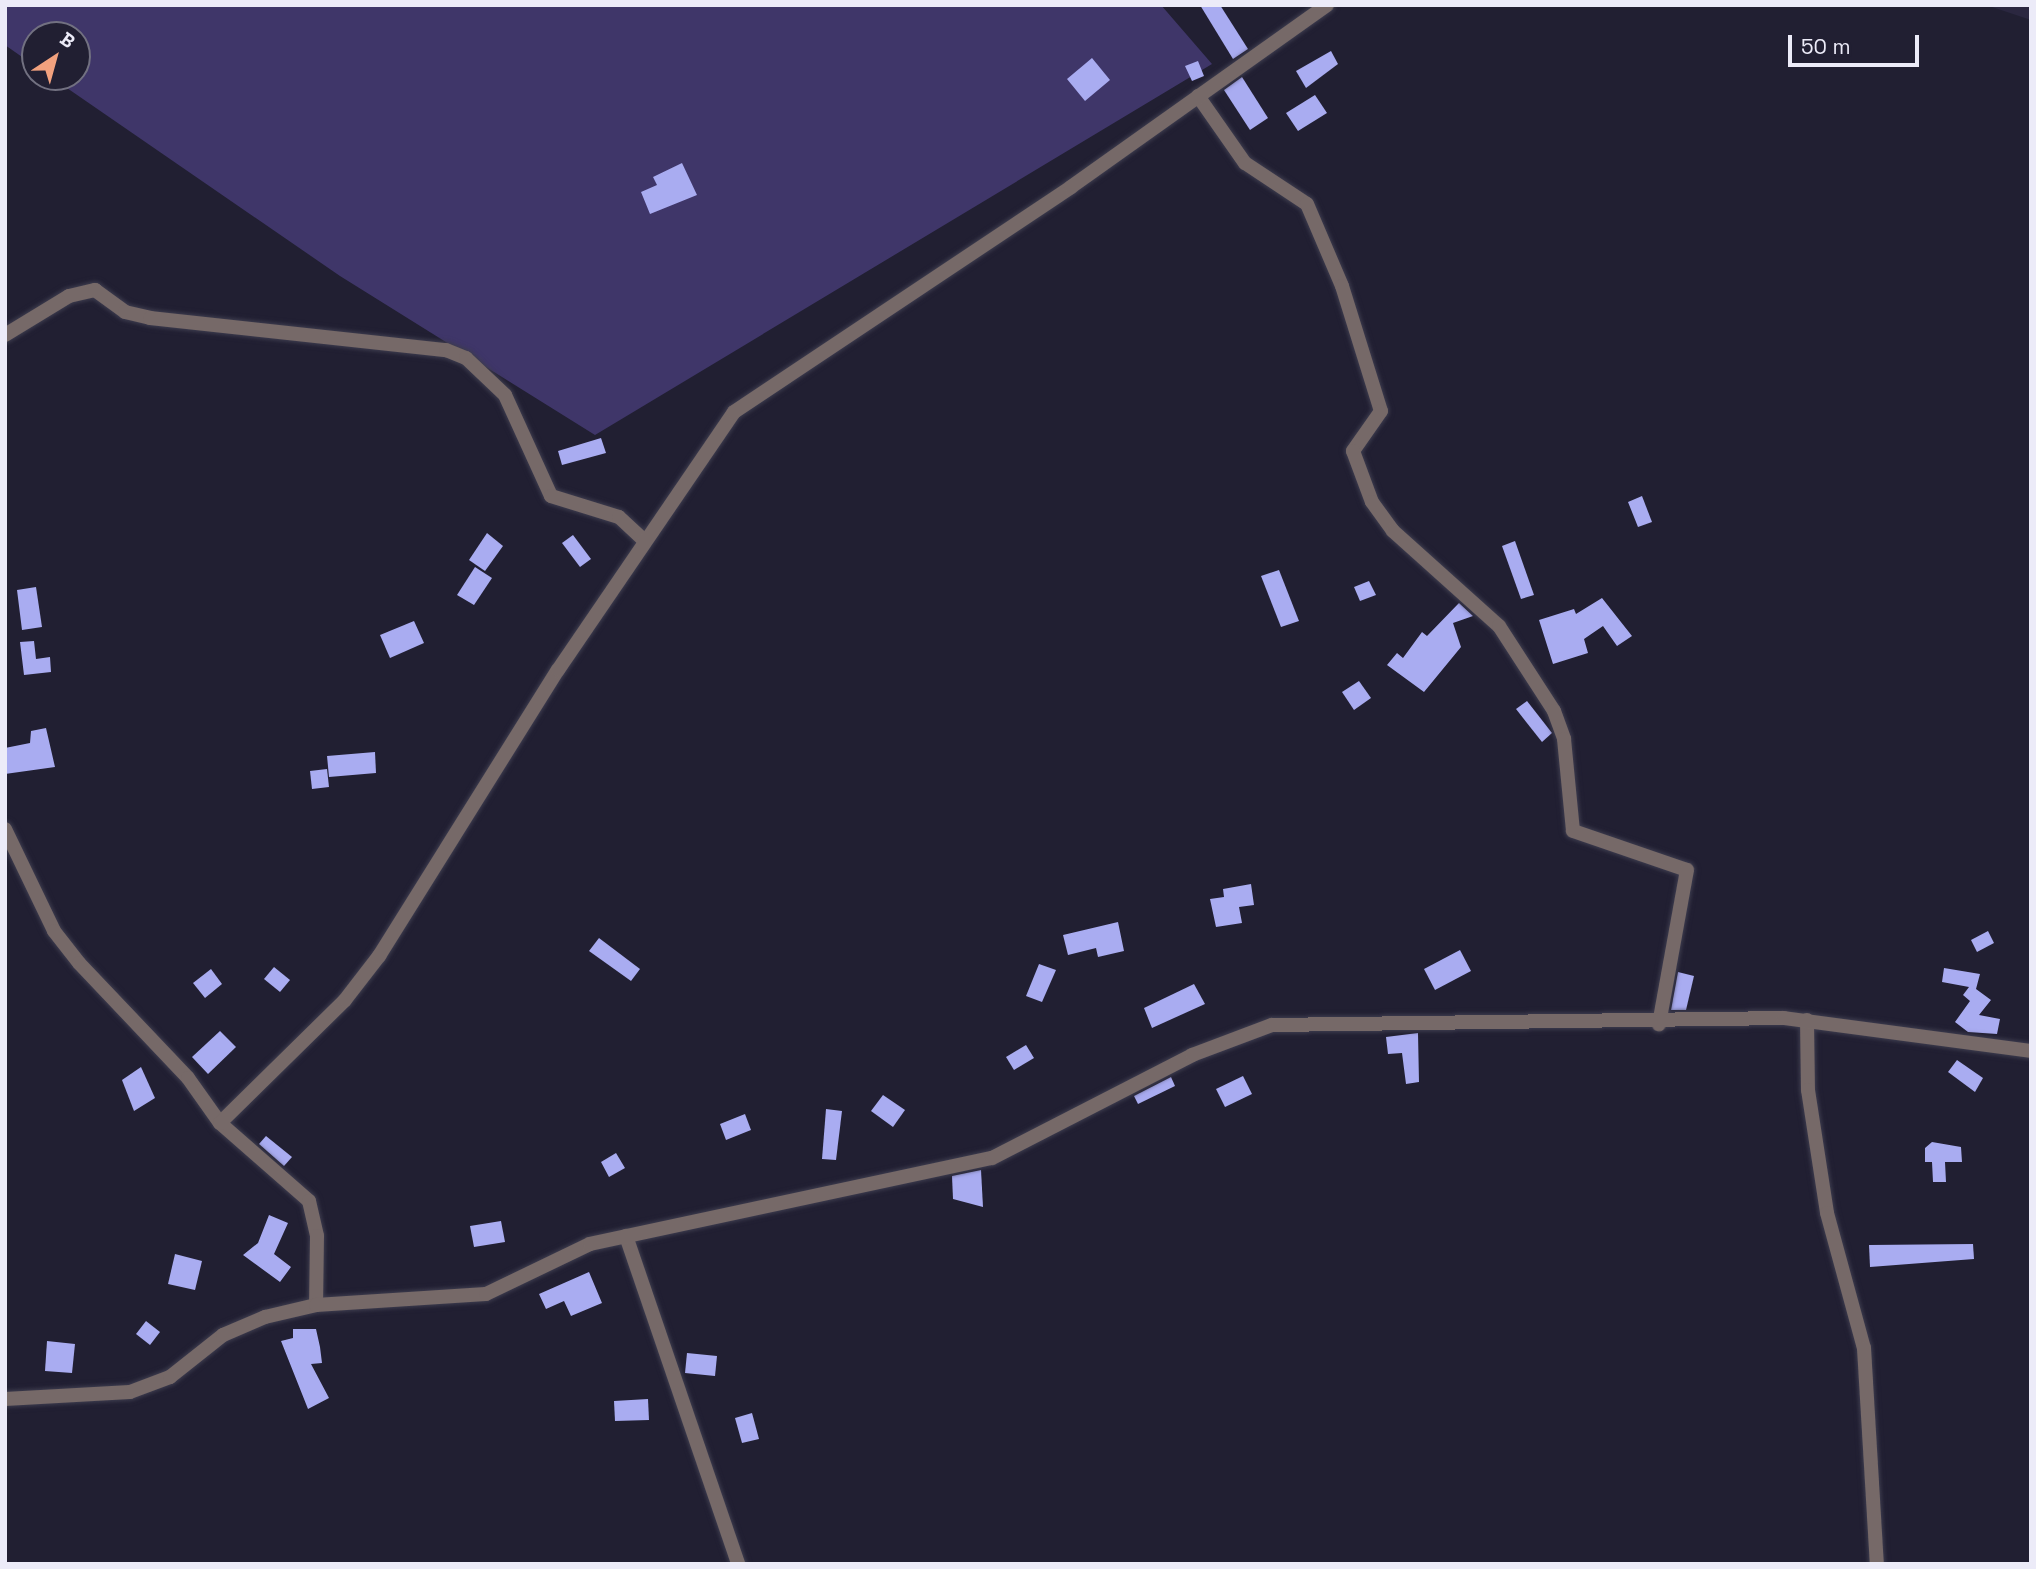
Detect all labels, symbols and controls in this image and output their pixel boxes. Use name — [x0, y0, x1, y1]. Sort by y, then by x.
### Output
north arrow — [21, 21, 91, 91]
scale bar — [1791, 21, 1922, 65]
text: B — [55, 26, 80, 54]
text: 50 m — [1801, 33, 1851, 60]

